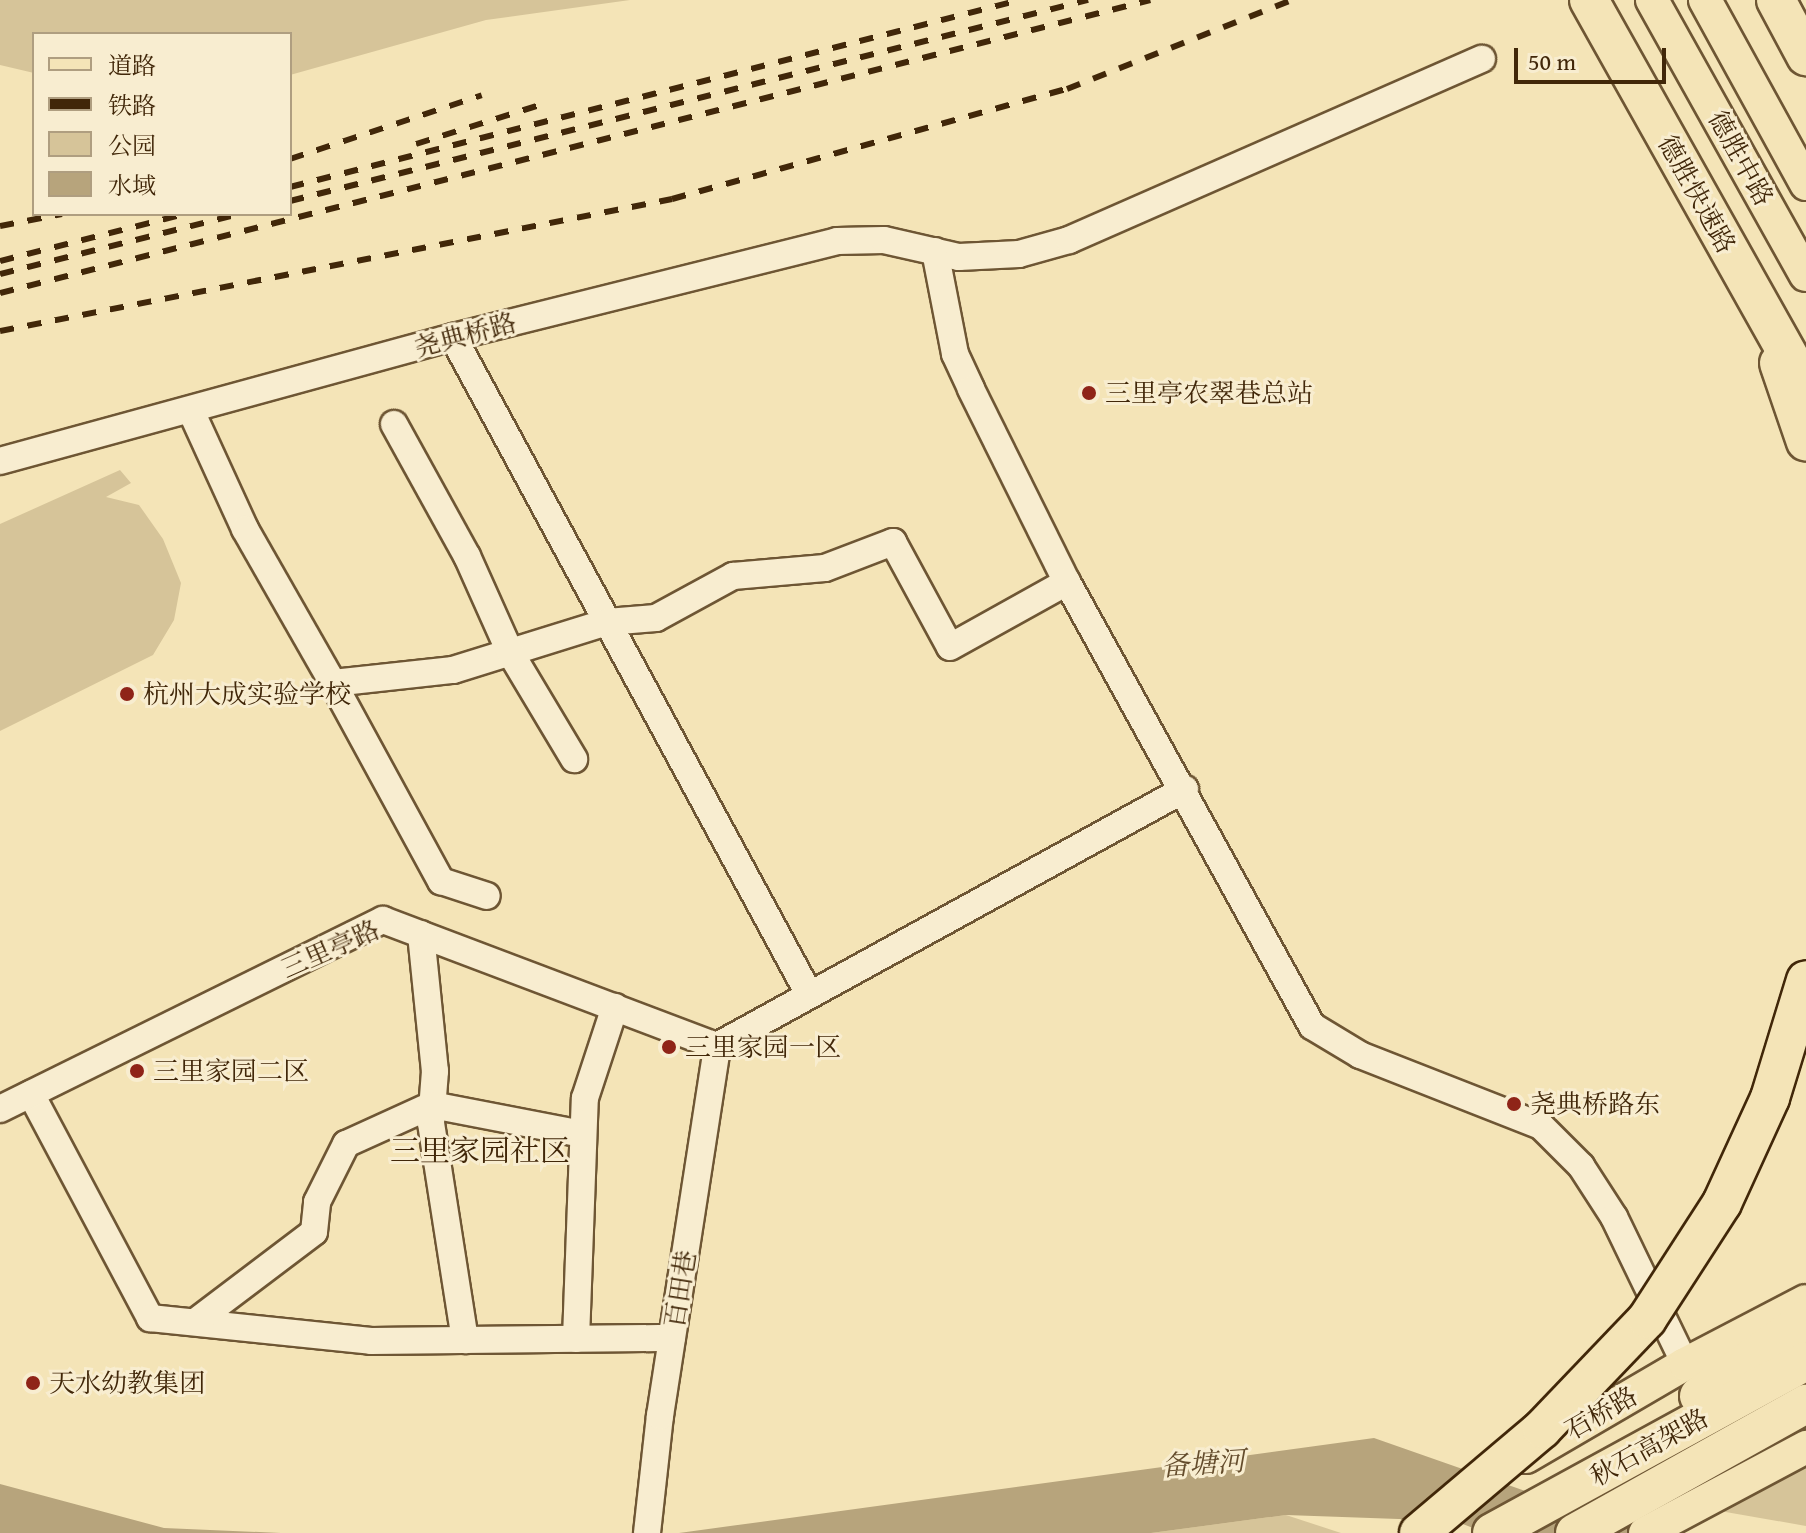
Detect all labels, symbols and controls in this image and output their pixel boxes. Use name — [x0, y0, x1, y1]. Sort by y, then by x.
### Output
legend — [32, 32, 292, 216]
scale bar — [1518, 32, 1670, 82]
text: 50 m — [1528, 44, 1576, 79]
text: 道路 — [108, 48, 156, 83]
text: 铁路 — [108, 88, 156, 123]
street label: 德胜中路 — [1702, 105, 1780, 211]
text: 公园 — [108, 128, 156, 163]
street label: 德胜快速路 — [1652, 130, 1742, 258]
text: 水域 — [108, 168, 156, 203]
street label: 尧典桥路 — [411, 306, 519, 364]
place label: 三里亭农翠巷总站 — [1105, 377, 1313, 409]
marker: 三里亭农翠巷总站 — [1080, 384, 1098, 402]
place label: 杭州大成实验学校 — [143, 678, 351, 710]
marker: 杭州大成实验学校 — [118, 685, 136, 703]
street label: 三里亭路 — [276, 914, 384, 984]
place label: 三里家园一区 — [685, 1031, 841, 1063]
marker: 三里家园一区 — [660, 1038, 678, 1056]
place label: 三里家园二区 — [153, 1055, 309, 1087]
marker: 三里家园二区 — [128, 1062, 146, 1080]
place label: 尧典桥路东 — [1530, 1088, 1660, 1120]
marker: 尧典桥路东 — [1505, 1095, 1523, 1113]
district label: 三里家园社区 — [390, 1132, 570, 1168]
street label: 百田巷 — [658, 1248, 702, 1330]
place label: 天水幼教集团 — [49, 1367, 205, 1399]
marker: 天水幼教集团 — [24, 1374, 42, 1392]
street label: 石桥路 — [1559, 1380, 1643, 1446]
street label: 秋石高架路 — [1585, 1402, 1713, 1492]
water label: 备塘河 — [1160, 1443, 1246, 1483]

